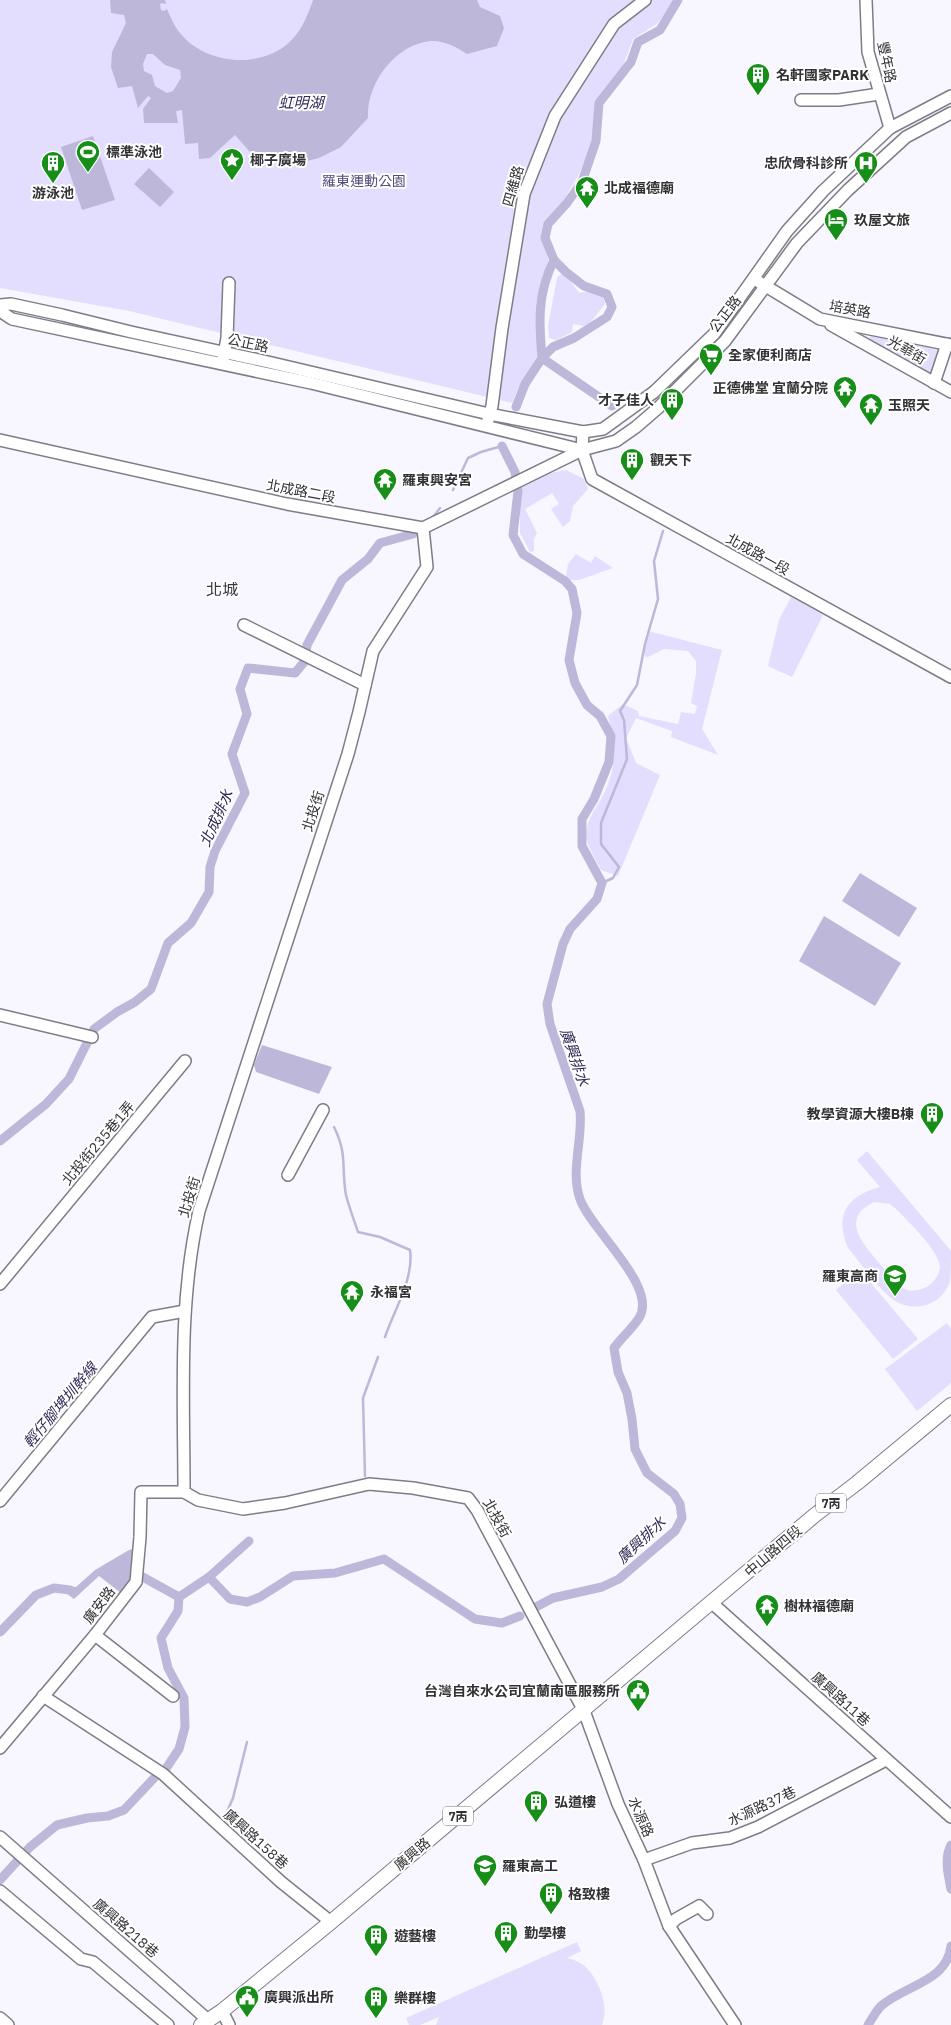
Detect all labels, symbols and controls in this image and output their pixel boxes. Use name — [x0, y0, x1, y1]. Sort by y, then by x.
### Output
street label: 豐年路 — [874, 40, 900, 84]
building icon: 名軒國家PARK — [745, 62, 771, 96]
place label: 名軒國家PARK — [776, 66, 869, 84]
water label: 虹明湖 — [278, 93, 325, 112]
sports icon: 標準泳池 — [75, 139, 101, 173]
place label: 標準泳池 — [106, 143, 162, 161]
place icon: 椰子廣場 — [219, 147, 245, 181]
building icon: 游泳池 — [40, 150, 66, 184]
hospital icon: 忠欣骨科診所 — [853, 150, 879, 184]
place label: 椰子廣場 — [250, 151, 306, 169]
place label: 忠欣骨科診所 — [764, 154, 848, 172]
street label: 四維路 — [499, 163, 527, 209]
park label: 羅東運動公園 — [322, 172, 406, 190]
temple icon: 北成福德廟 — [574, 175, 600, 209]
place label: 北成福德廟 — [604, 179, 674, 197]
place label: 游泳池 — [32, 184, 74, 202]
hotel icon: 玖屋文旅 — [823, 207, 849, 241]
place label: 玖屋文旅 — [854, 211, 910, 229]
street label: 公正路 — [705, 292, 745, 336]
street label: 培英路 — [828, 296, 872, 322]
street label: 公正路 — [226, 330, 270, 356]
street label: 光華街 — [884, 332, 930, 368]
supermarket icon: 全家便利商店 — [698, 342, 724, 376]
place label: 全家便利商店 — [728, 346, 812, 364]
temple icon: 正德佛堂 宜蘭分院 — [832, 375, 858, 409]
place label: 正德佛堂 宜蘭分院 — [713, 379, 828, 397]
building icon: 才子佳人 — [659, 387, 685, 421]
place label: 才子佳人 — [598, 391, 654, 409]
temple icon: 玉照天 — [858, 392, 884, 426]
place label: 玉照天 — [888, 396, 930, 414]
building icon: 觀天下 — [619, 447, 645, 481]
place label: 觀天下 — [650, 451, 692, 469]
temple icon: 羅東興安宮 — [372, 467, 398, 501]
place label: 羅東興安宮 — [402, 471, 472, 489]
street label: 北成路二段 — [265, 475, 337, 507]
street label: 北成路一段 — [723, 529, 793, 579]
district label: 北城 — [206, 579, 238, 599]
water label: 北成排水 — [195, 786, 237, 849]
street label: 北投街 — [298, 788, 328, 834]
water label: 廣興排水 — [556, 1026, 594, 1089]
street label: 北投街235巷1弄 — [58, 1098, 138, 1188]
building icon: 教學資源大樓B棟 — [919, 1101, 945, 1135]
place label: 教學資源大樓B棟 — [807, 1105, 914, 1123]
street label: 北投街 — [174, 1174, 204, 1220]
school or university icon: 羅東高商 — [882, 1263, 908, 1297]
place label: 羅東高商 — [822, 1267, 878, 1285]
temple icon: 永福宮 — [339, 1279, 365, 1313]
place label: 永福宮 — [370, 1283, 412, 1301]
water label: 輕仔腳埤圳幹線 — [19, 1357, 102, 1451]
road number: 7丙 — [816, 1494, 846, 1512]
street label: 北投街 — [479, 1495, 515, 1541]
water label: 廣興排水 — [613, 1512, 670, 1567]
street label: 中山路四段 — [741, 1521, 805, 1581]
street label: 廣安路 — [79, 1583, 119, 1627]
temple icon: 樹林福德廟 — [754, 1593, 780, 1627]
place label: 樹林福德廟 — [784, 1597, 854, 1615]
street label: 廣興路11巷 — [808, 1668, 874, 1730]
public building icon: 台灣自來水公司宜蘭南區服務所 — [625, 1678, 651, 1712]
place label: 台灣自來水公司宜蘭南區服務所 — [424, 1682, 620, 1700]
street label: 水源路37巷 — [725, 1782, 799, 1830]
building icon: 弘道樓 — [523, 1789, 549, 1823]
place label: 弘道樓 — [554, 1793, 596, 1811]
street label: 水源路 — [624, 1794, 658, 1840]
street label: 廣興路158巷 — [220, 1805, 292, 1873]
road number: 7丙 — [443, 1806, 473, 1825]
street label: 廣興路 — [390, 1834, 434, 1874]
school or university icon: 羅東高工 — [472, 1853, 498, 1887]
place label: 羅東高工 — [502, 1857, 558, 1875]
building icon: 格致樓 — [538, 1881, 564, 1915]
place label: 格致樓 — [568, 1885, 610, 1903]
street label: 廣興路218巷 — [89, 1895, 163, 1961]
building icon: 勤學樓 — [493, 1920, 519, 1954]
building icon: 遊藝樓 — [363, 1923, 389, 1957]
place label: 勤學樓 — [524, 1924, 566, 1942]
place label: 遊藝樓 — [394, 1927, 436, 1945]
public building icon: 廣興派出所 — [234, 1984, 260, 2018]
building icon: 樂群樓 — [363, 1985, 389, 2019]
place label: 廣興派出所 — [264, 1988, 334, 2006]
place label: 樂群樓 — [394, 1989, 436, 2007]

